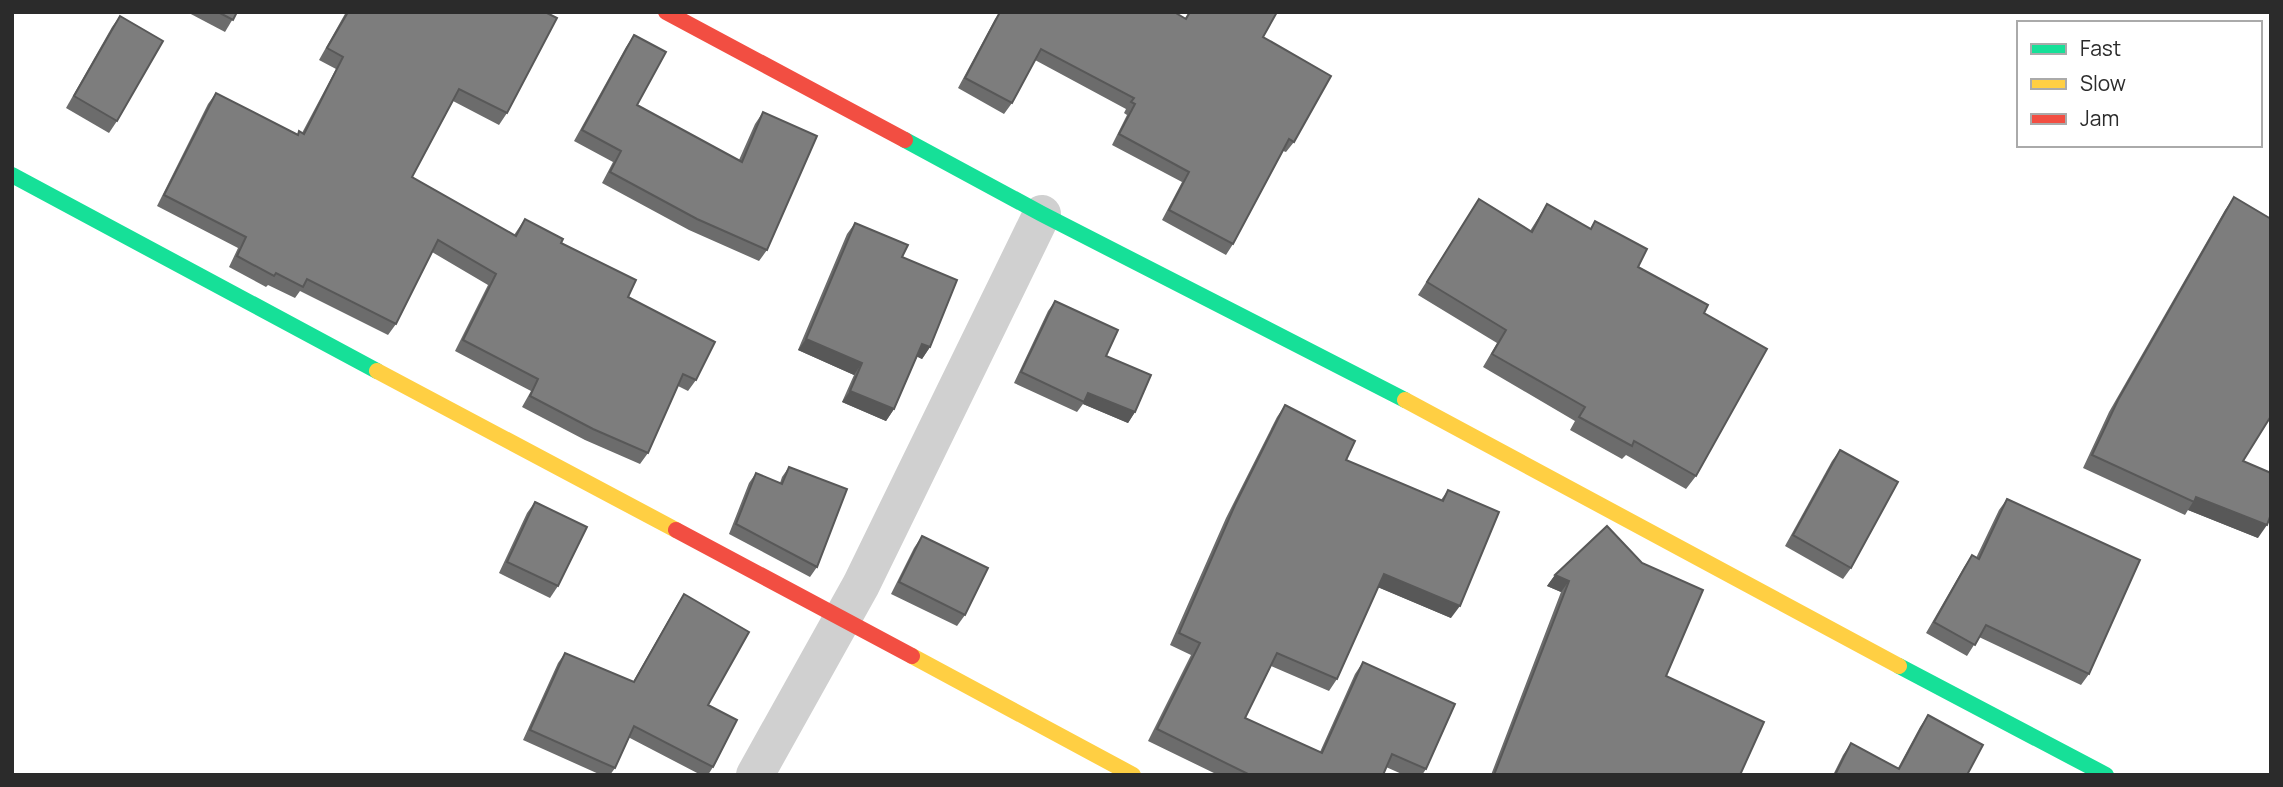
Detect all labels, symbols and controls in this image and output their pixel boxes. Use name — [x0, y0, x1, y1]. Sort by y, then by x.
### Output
legend — [2017, 21, 2262, 147]
text: Fast — [2080, 34, 2121, 62]
text: Slow — [2080, 69, 2126, 97]
text: Jam — [2080, 104, 2119, 132]

